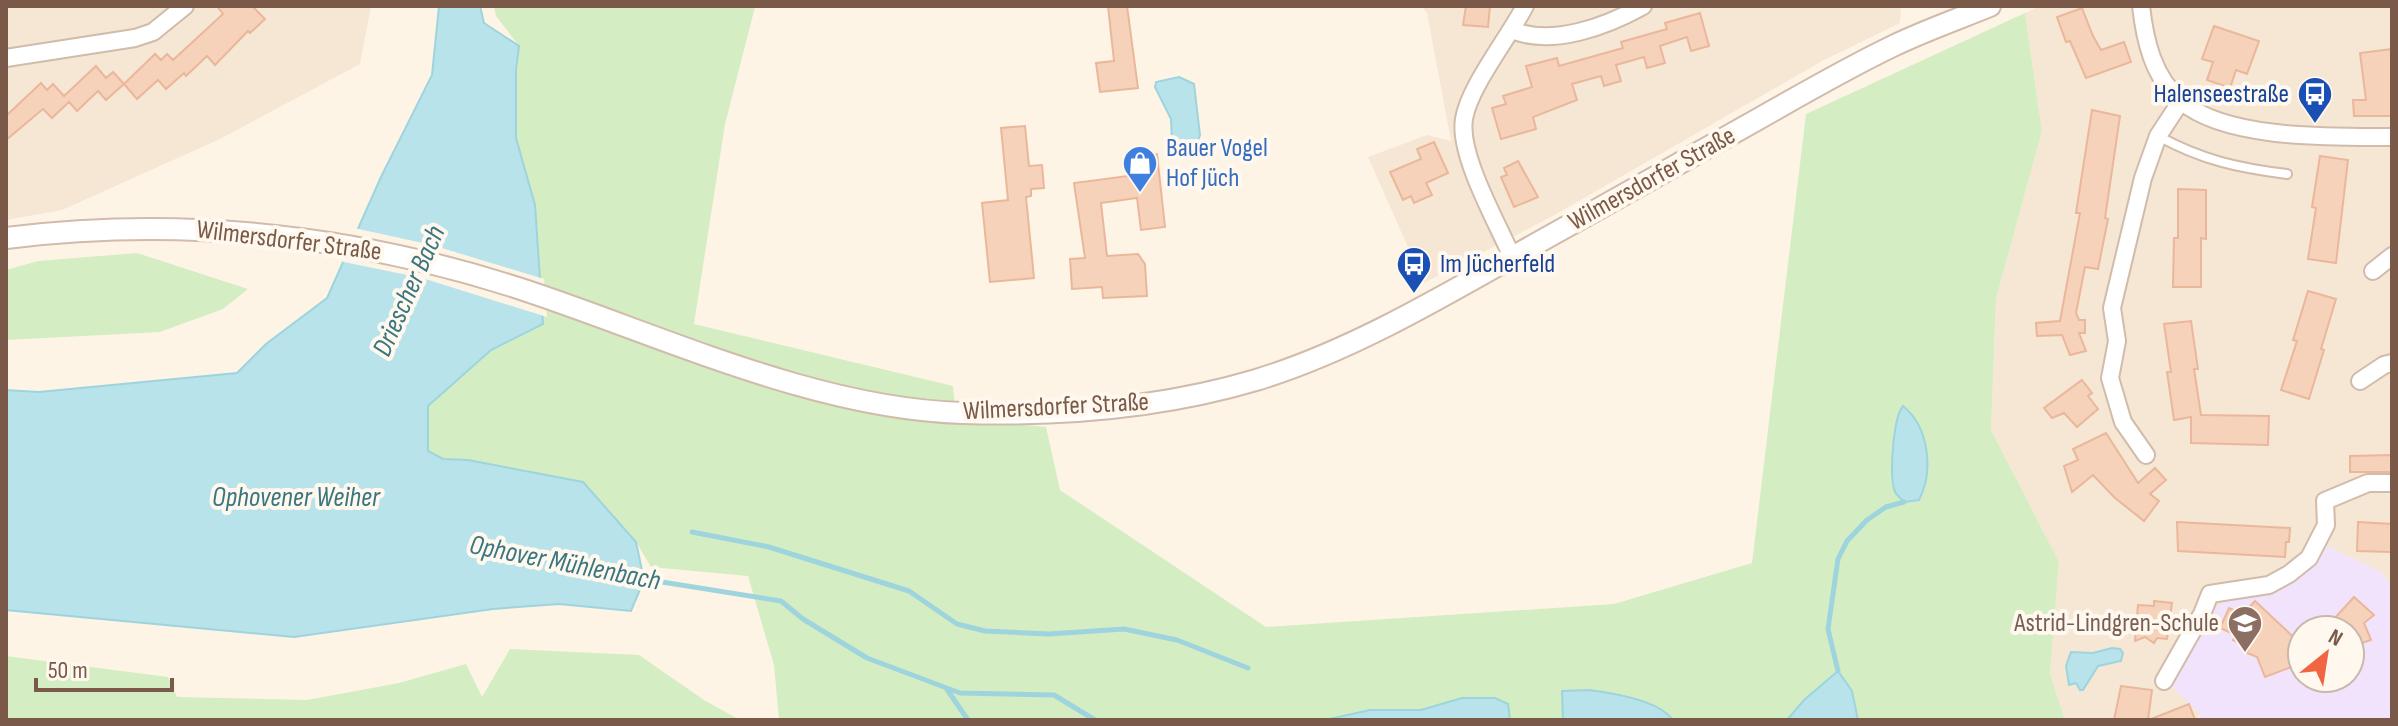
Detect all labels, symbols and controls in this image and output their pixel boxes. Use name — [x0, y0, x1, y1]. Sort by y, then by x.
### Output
bus stop icon: Halenseestraße — [2296, 75, 2334, 125]
place label: Halenseestraße — [2153, 79, 2289, 110]
street label: Wilmersdorfer Straße — [1563, 120, 1741, 238]
place label: Bauer Vogel Hof Jüch — [1166, 133, 1268, 194]
shop icon: Bauer Vogel Hof Jüch — [1121, 144, 1159, 194]
street label: Wilmersdorfer Straße — [195, 214, 383, 268]
water label: Driescher Bach — [366, 220, 453, 361]
bus stop icon: Im Jücherfeld — [1395, 245, 1433, 295]
place label: Im Jücherfeld — [1440, 249, 1555, 280]
street label: Wilmersdorfer Straße — [962, 387, 1150, 427]
water label: Ophovener Weiher — [212, 481, 381, 514]
water label: Ophover Mühlenbach — [467, 528, 664, 598]
school or university icon: Astrid-Lindgren-Schule — [2226, 604, 2264, 654]
place label: Astrid-Lindgren-Schule — [2013, 608, 2219, 639]
north arrow — [2286, 614, 2366, 694]
text: N — [2323, 623, 2347, 653]
scale bar — [36, 642, 172, 692]
text: 50 m — [48, 656, 88, 685]

